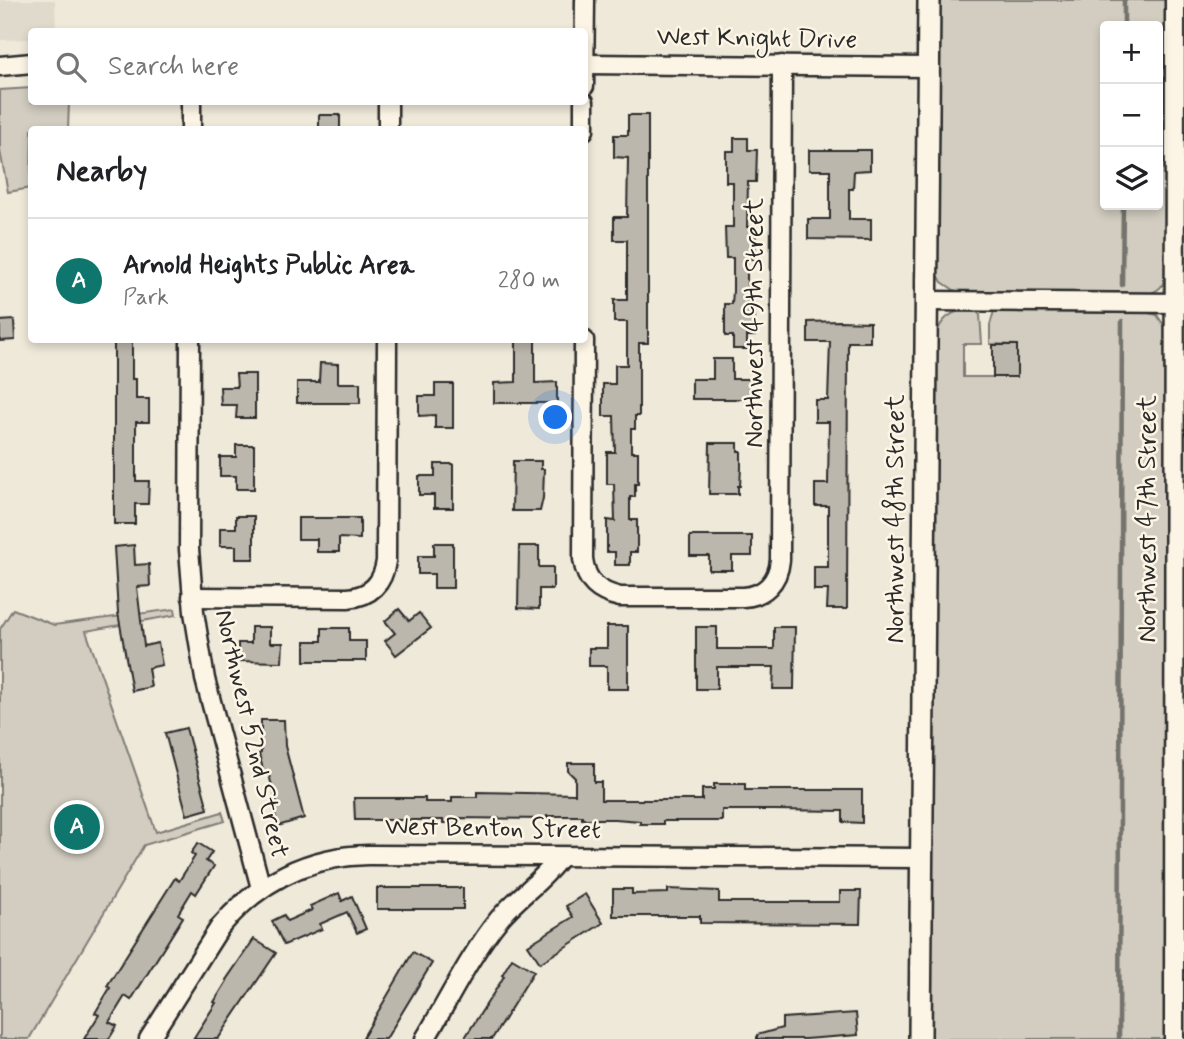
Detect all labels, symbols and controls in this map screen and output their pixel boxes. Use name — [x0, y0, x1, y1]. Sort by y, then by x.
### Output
street label: West Knight Drive — [656, 20, 858, 60]
map controls — [1100, 21, 1163, 210]
button: + — [1100, 21, 1163, 84]
search box — [28, 28, 588, 105]
icon: search — [52, 48, 90, 86]
text: Search here — [108, 50, 239, 84]
button: − — [1100, 84, 1163, 147]
button: layers — [1100, 147, 1163, 210]
text: Nearby — [56, 152, 147, 191]
street label: Northwest 49th Street — [738, 198, 772, 448]
text: Arnold Heights Public Area — [123, 249, 414, 283]
text: A — [71, 266, 87, 296]
text: 280 m — [498, 266, 560, 296]
text: Park — [123, 283, 169, 313]
street label: Northwest 48th Street — [879, 395, 913, 643]
street label: Northwest 47th Street — [1131, 395, 1165, 643]
your location — [538, 400, 572, 434]
street label: Northwest 52nd Street — [206, 606, 296, 862]
pin: A — [54, 801, 100, 853]
street label: West Benton Street — [385, 810, 601, 848]

